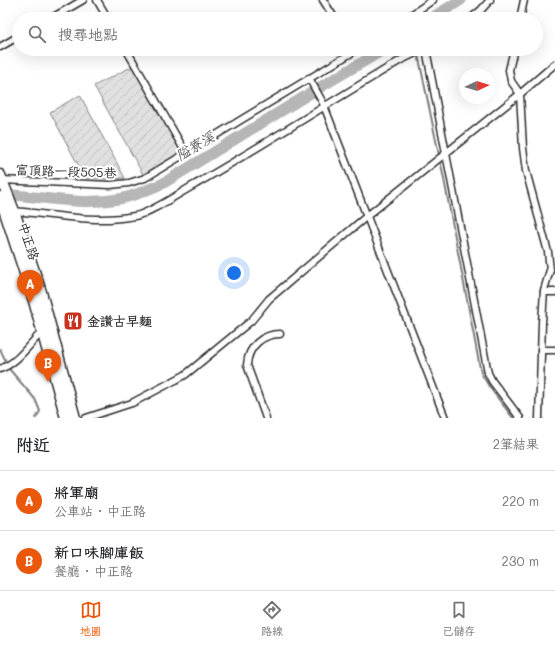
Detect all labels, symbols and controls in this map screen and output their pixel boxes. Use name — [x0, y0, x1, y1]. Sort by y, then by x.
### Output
search box — [12, 12, 543, 56]
icon: search — [26, 23, 48, 45]
text: 搜尋地點 — [58, 24, 118, 44]
north arrow — [459, 68, 495, 104]
water label: 隘寮溪 — [172, 126, 218, 165]
street label: 富頂路一段505巷 — [15, 160, 117, 181]
street label: 中正路 — [15, 220, 44, 262]
your location — [224, 263, 244, 283]
pin: A — [17, 270, 43, 303]
restaurant icon: 金讚古早麵 — [62, 310, 84, 332]
place label: 金讚古早麵 — [87, 312, 152, 329]
pin: B — [35, 349, 61, 382]
text: 附近 — [16, 433, 50, 455]
text: 2筆結果 — [493, 435, 539, 452]
text: 將軍廟 — [54, 482, 99, 502]
text: A — [24, 492, 34, 509]
text: 220 m — [502, 492, 539, 509]
text: 公車站 · 中正路 — [54, 502, 146, 519]
text: 新口味腳庫飯 — [54, 542, 144, 562]
text: B — [25, 552, 33, 569]
text: 230 m — [502, 552, 539, 569]
text: 餐廳 · 中正路 — [54, 562, 133, 579]
tab: 地圖 — [80, 599, 102, 638]
tab: 路線 — [261, 599, 283, 638]
tab: 已儲存 — [442, 599, 475, 638]

